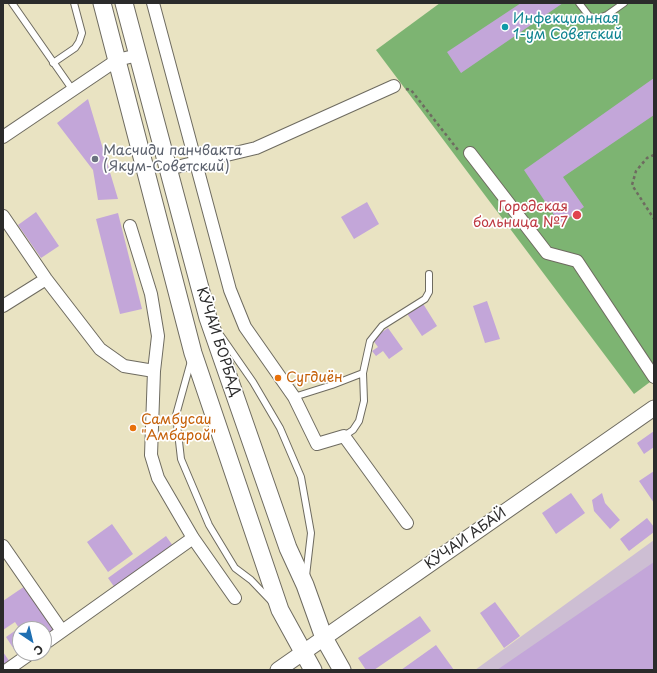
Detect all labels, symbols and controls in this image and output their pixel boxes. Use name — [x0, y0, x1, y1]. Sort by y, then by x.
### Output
place label: Инфекционная 1-ум Советский — [513, 11, 622, 44]
marker: Инфекционная 1-ум Советский — [500, 22, 510, 32]
place label: Масчиди панчвакта (Якум-Советский) — [103, 143, 242, 176]
marker: Масчиди панчвакта (Якум-Советский) — [90, 154, 100, 164]
place label: Городская больница №7 — [473, 199, 568, 232]
marker: Городская больница №7 — [571, 209, 583, 221]
street label: КӮЧАИ БОРБАД — [192, 285, 244, 399]
place label: Сугдиён — [286, 370, 343, 386]
marker: Сугдиён — [273, 373, 283, 383]
place label: Самбусаи "Амбарой" — [141, 412, 216, 444]
marker: Самбусаи "Амбарой" — [128, 423, 138, 433]
street label: КӮЧАИ АБАӢ — [422, 505, 510, 573]
north arrow — [12, 621, 52, 661]
text: С — [30, 641, 47, 660]

